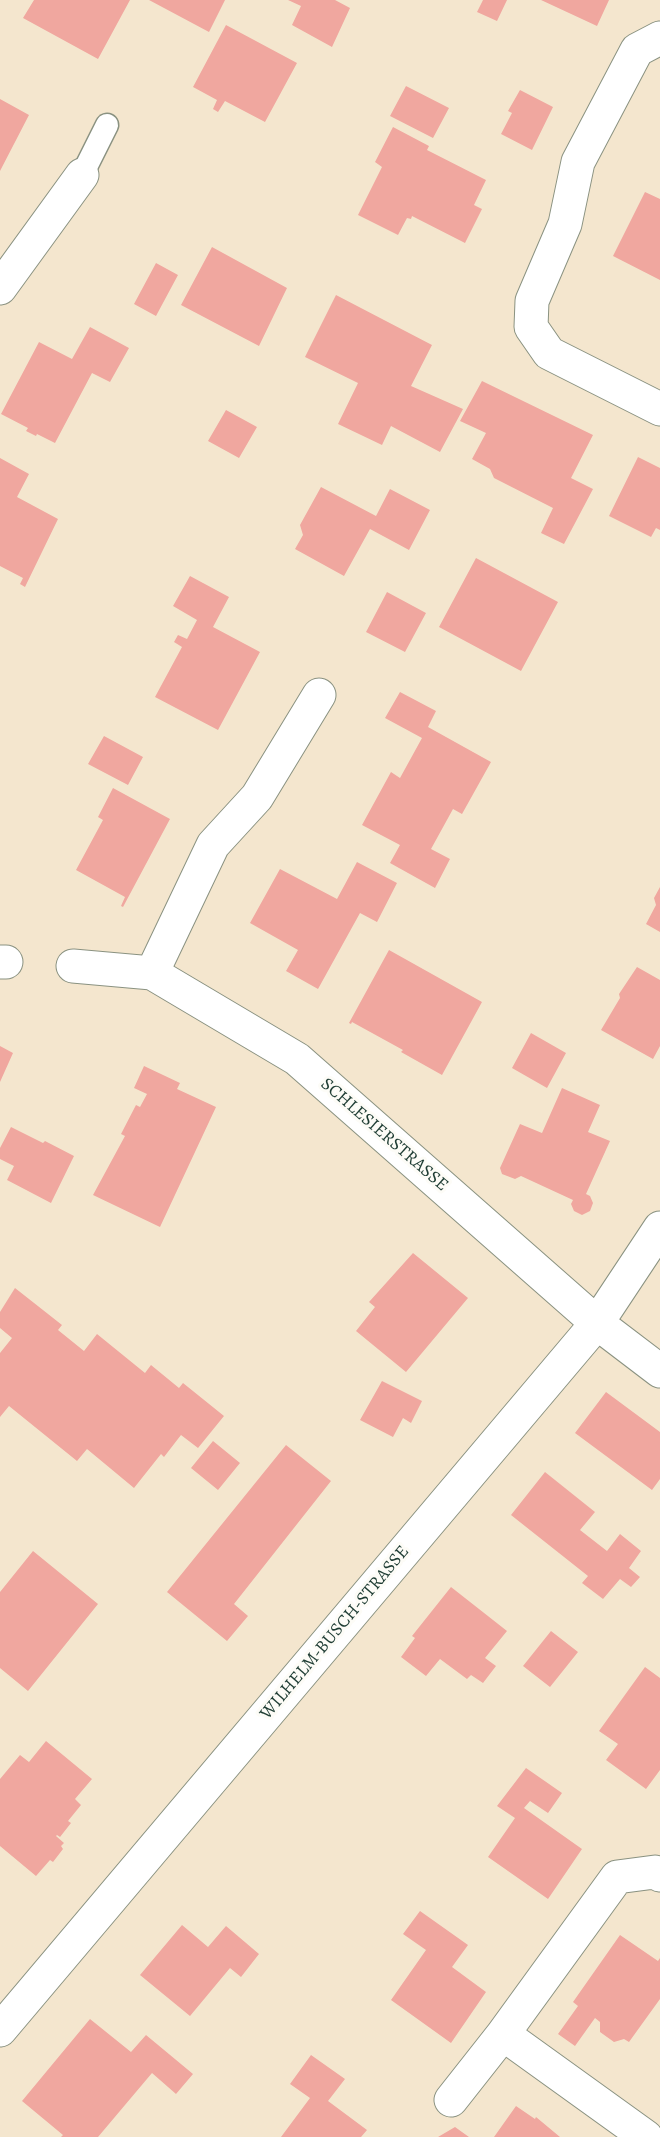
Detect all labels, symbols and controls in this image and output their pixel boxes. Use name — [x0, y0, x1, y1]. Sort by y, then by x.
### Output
street label: SCHLESIERSTRASSE — [316, 1074, 452, 1196]
street label: WILHELM-BUSCH-STRASSE — [256, 1542, 414, 1724]

